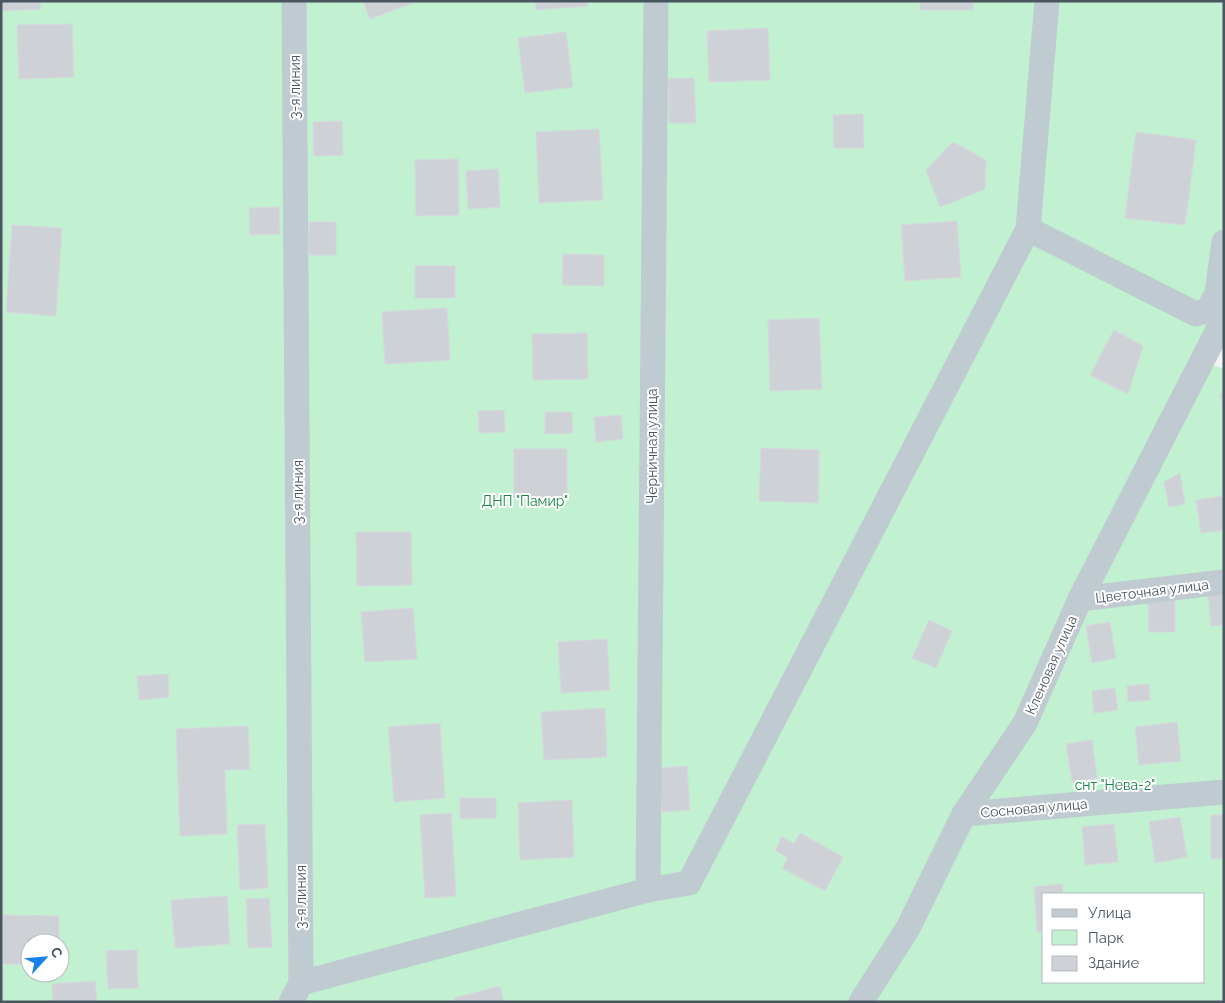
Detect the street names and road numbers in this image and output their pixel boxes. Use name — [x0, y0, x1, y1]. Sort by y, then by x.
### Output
street label: 3-я линия — [287, 55, 303, 119]
street label: Черничная улица — [644, 388, 660, 504]
street label: 3-я линия — [290, 460, 306, 524]
street label: Цветочная улица — [1094, 576, 1210, 606]
street label: Кленовая улица — [1022, 613, 1080, 717]
street label: Сосновая улица — [980, 795, 1088, 821]
street label: 3-я линия — [293, 865, 309, 929]

